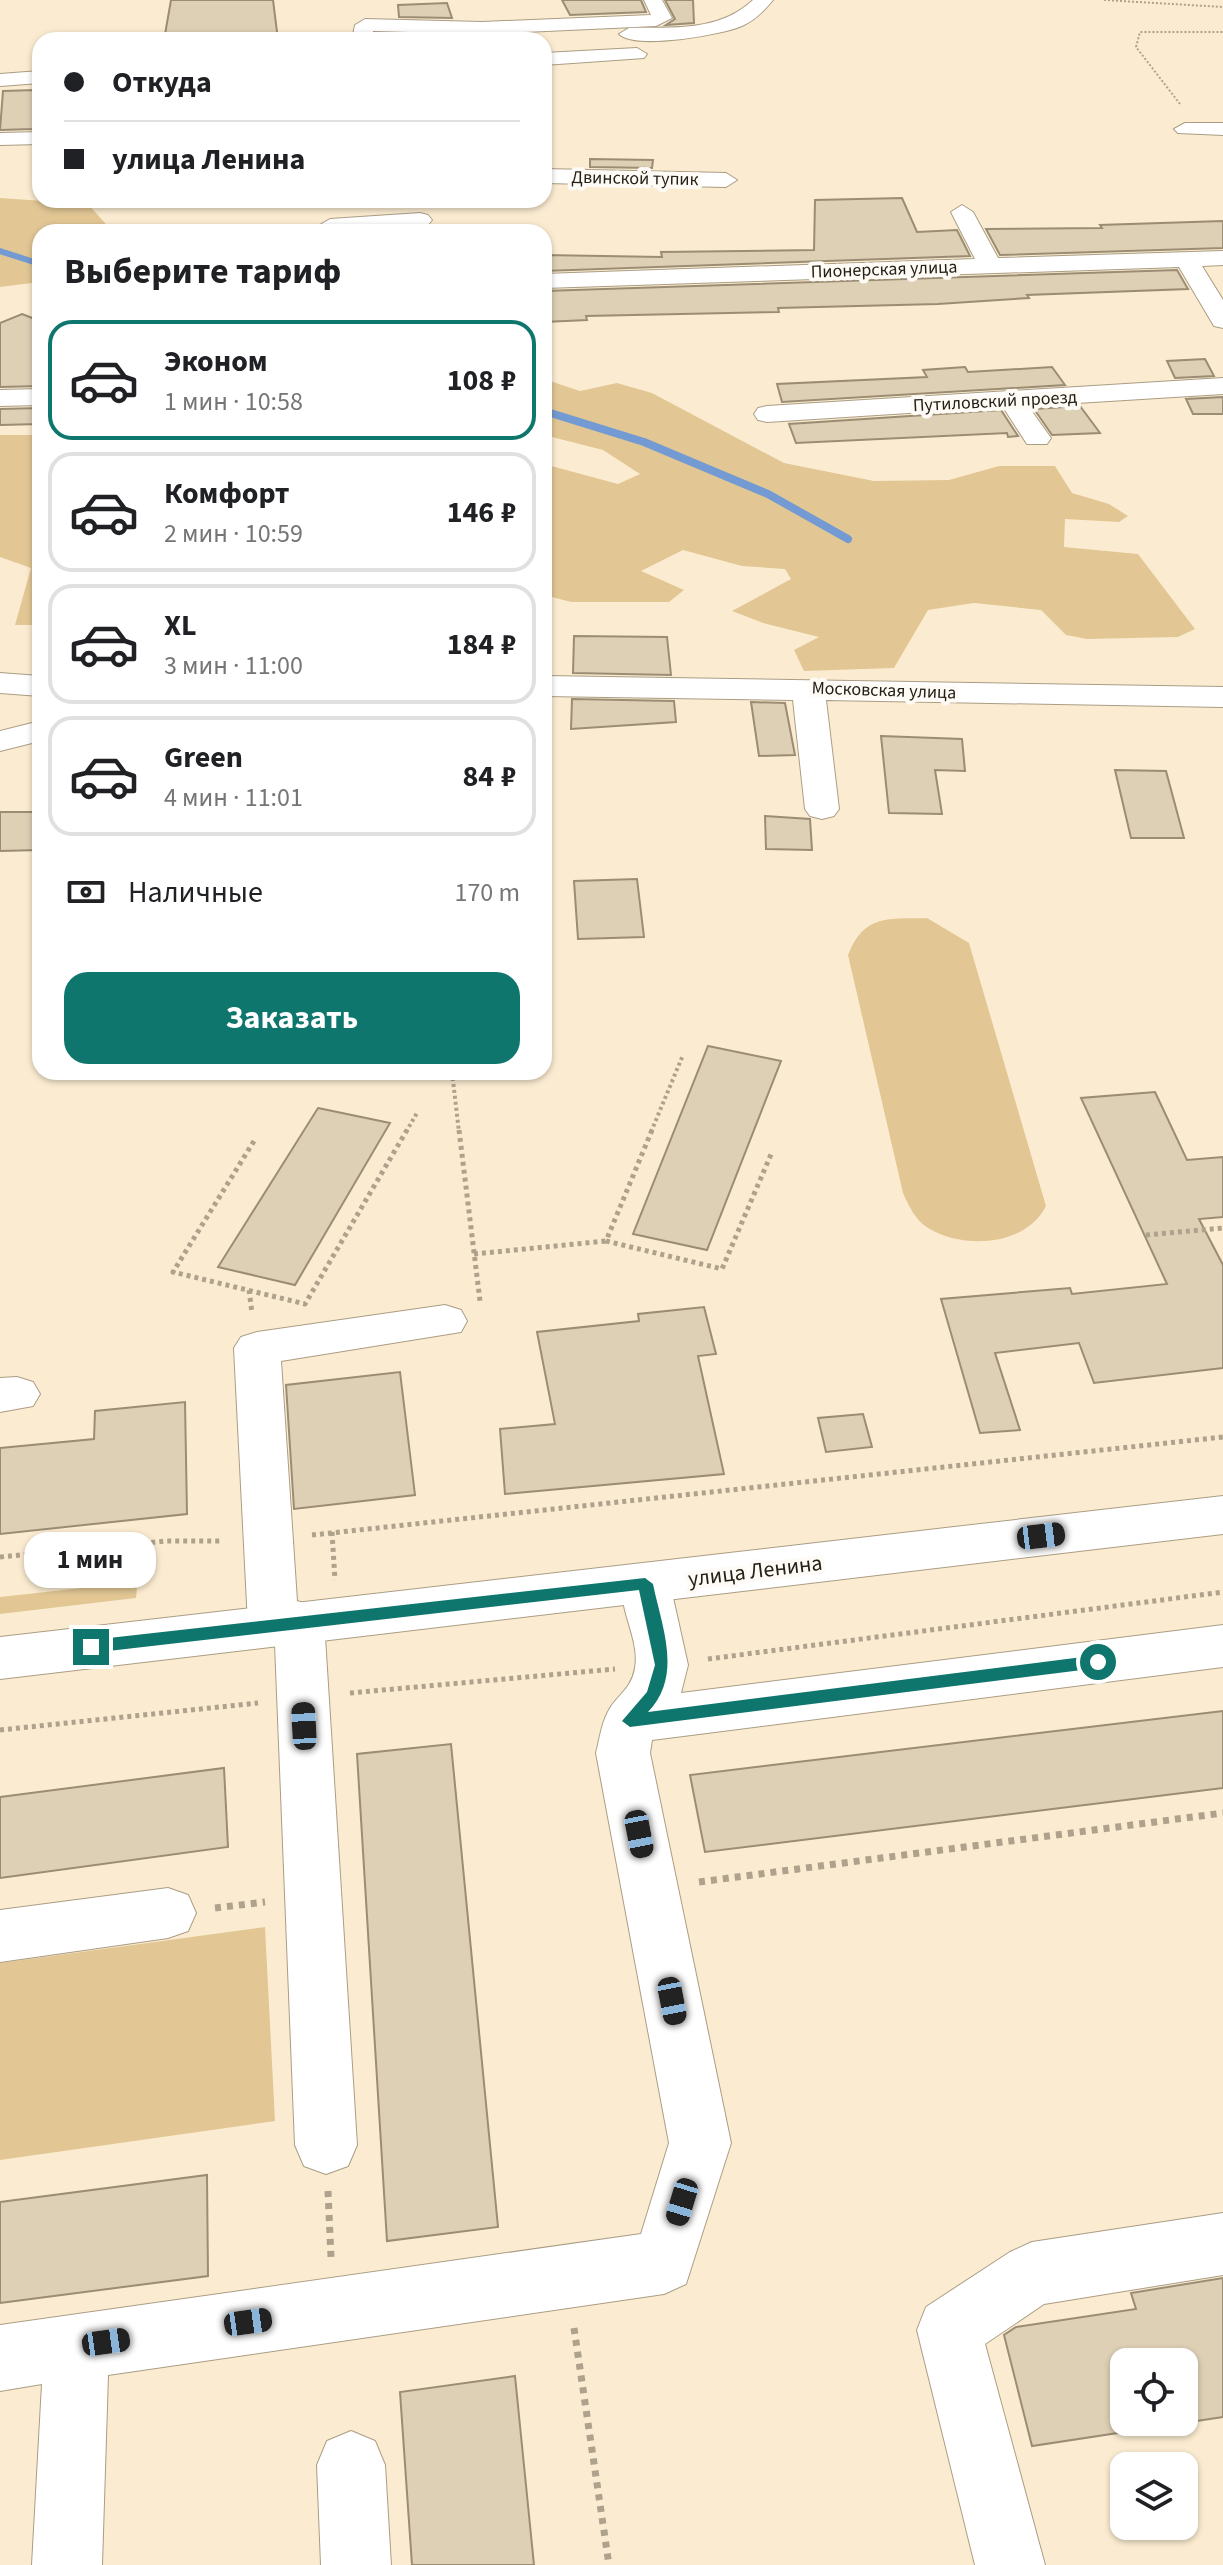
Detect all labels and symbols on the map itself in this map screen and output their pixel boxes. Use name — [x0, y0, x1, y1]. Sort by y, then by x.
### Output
street label: Двинской тупик — [571, 165, 699, 192]
street label: Пионерская улица — [810, 254, 958, 285]
street label: Путиловский проезд — [912, 385, 1078, 418]
street label: Московская улица — [811, 675, 957, 706]
car — [1016, 1521, 1066, 1551]
callout: 1 мин — [25, 1531, 157, 1587]
street label: улица Ленина — [686, 1547, 824, 1595]
route end — [73, 1629, 109, 1665]
route start — [1080, 1644, 1116, 1680]
car — [291, 1701, 317, 1751]
car — [623, 1808, 655, 1860]
car — [656, 1975, 688, 2027]
car — [664, 2176, 700, 2228]
car — [223, 2307, 273, 2337]
car — [81, 2327, 131, 2357]

